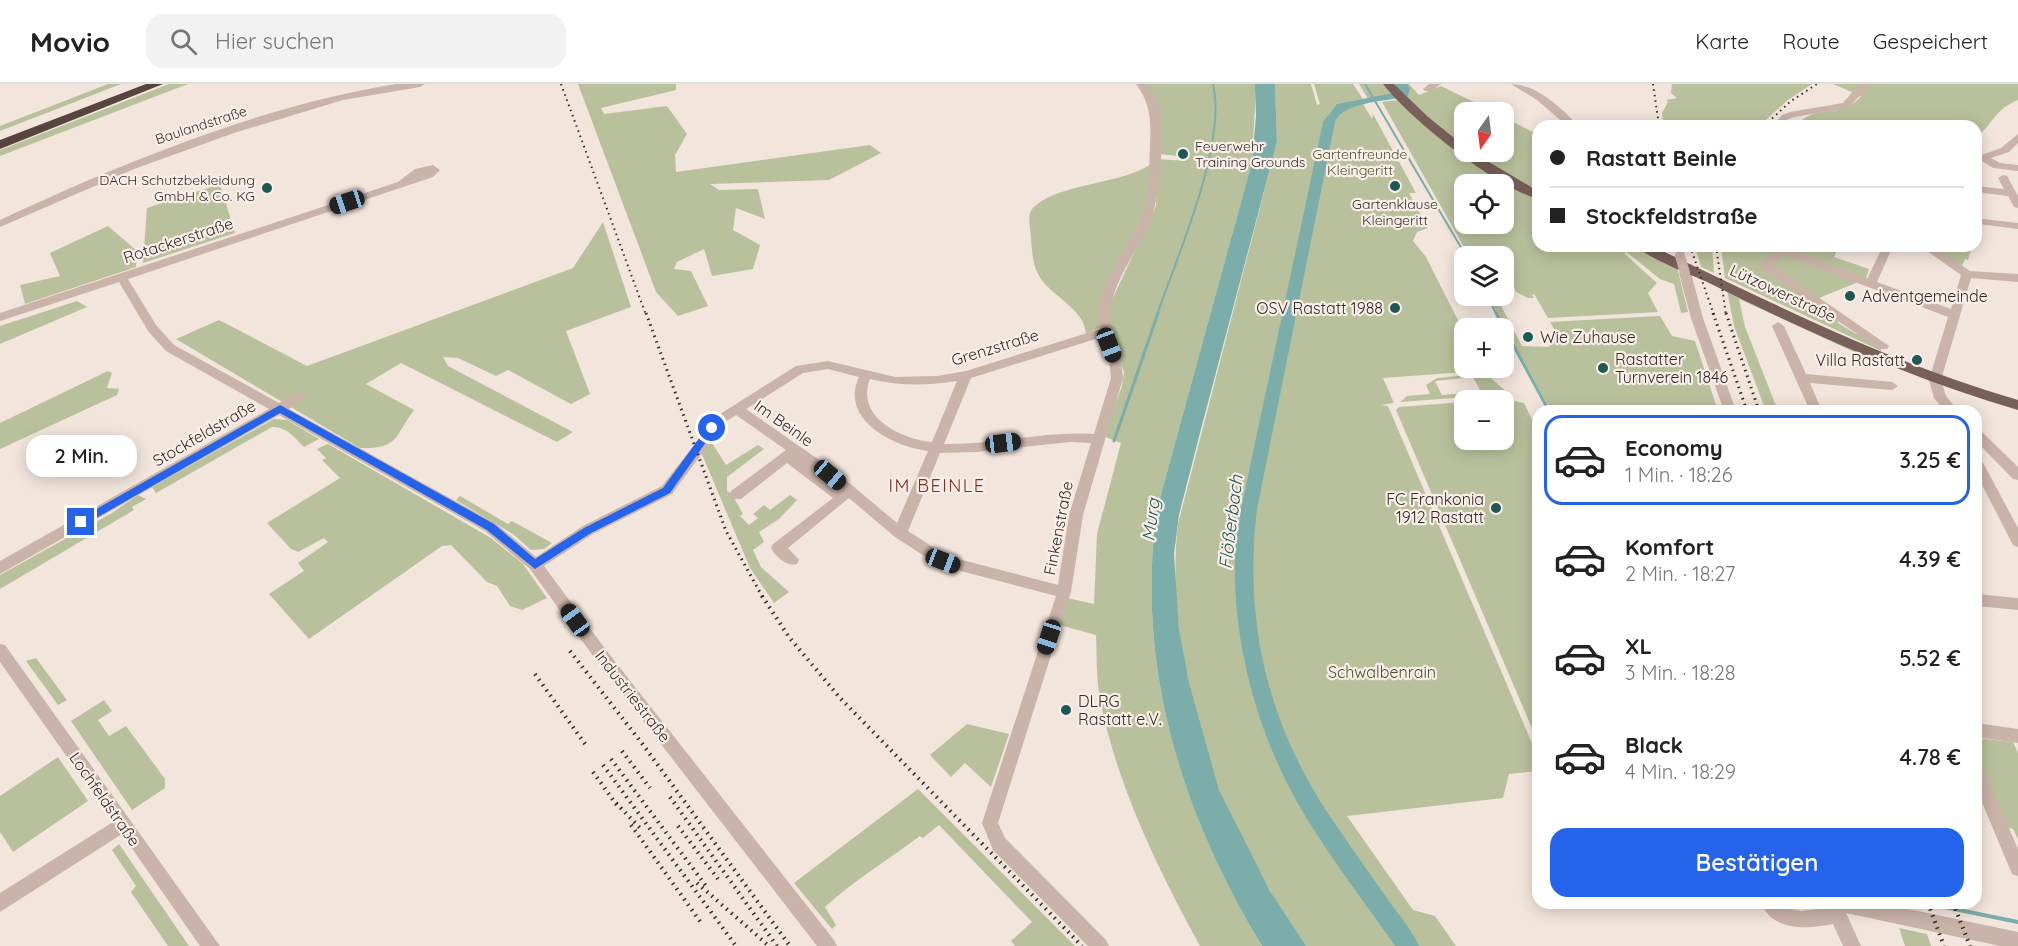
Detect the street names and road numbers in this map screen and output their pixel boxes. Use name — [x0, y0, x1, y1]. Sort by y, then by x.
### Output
street label: Baulandstraße — [153, 102, 249, 148]
street label: Rotackerstraße — [120, 213, 236, 267]
street label: Lützowerstraße — [1727, 260, 1839, 326]
street label: Grenzstraße — [949, 324, 1041, 370]
street label: Stockfeldstraße — [149, 395, 259, 471]
street label: Im Beinle — [751, 395, 817, 451]
street label: Finkenstraße — [1039, 479, 1077, 577]
street label: Industriestraße — [591, 646, 675, 746]
street label: Lochfeldstraße — [65, 748, 145, 850]

